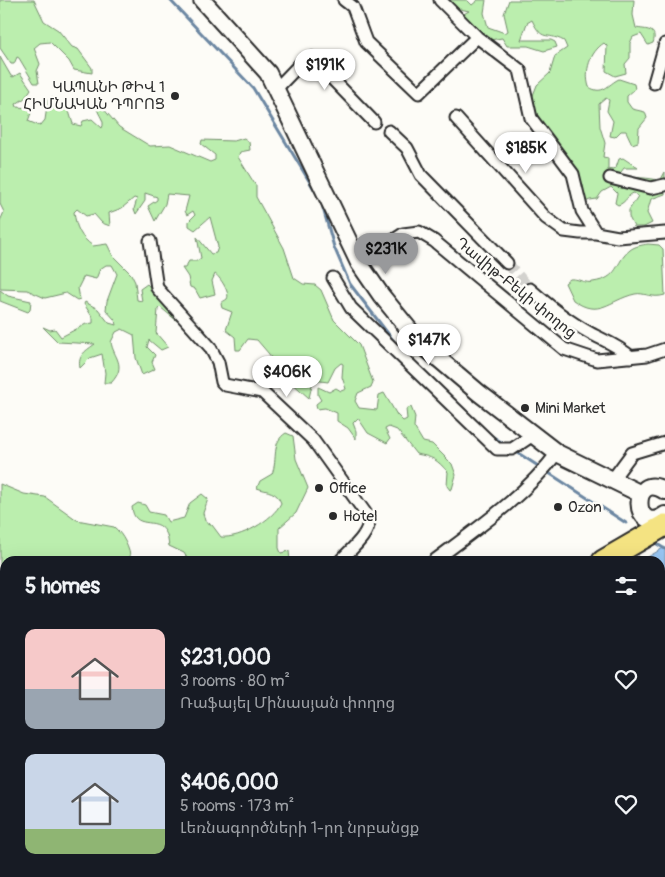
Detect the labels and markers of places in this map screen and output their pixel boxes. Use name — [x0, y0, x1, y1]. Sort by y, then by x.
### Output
pin: $191K — [290, 48, 360, 91]
place label: ԿԱՊԱՆԻ ԹԻՎ 1 ՀԻՄՆԱԿԱՆ ԴՊՐՈՑ — [23, 78, 165, 114]
marker: ԿԱՊԱՆԻ ԹԻՎ 1 ՀԻՄՆԱԿԱՆ ԴՊՐՈՑ — [169, 90, 181, 102]
pin: $185K — [491, 132, 561, 174]
pin: $231K — [351, 232, 421, 275]
pin: $147K — [394, 324, 464, 366]
pin: $406K — [252, 356, 322, 398]
place label: Mini Market — [535, 399, 607, 418]
marker: Mini Market — [519, 402, 531, 414]
place label: Office — [329, 479, 367, 498]
marker: Office — [313, 482, 325, 494]
place label: Ozon — [568, 498, 602, 517]
marker: Ozon — [552, 501, 564, 513]
place label: Hotel — [343, 507, 378, 526]
marker: Hotel — [327, 510, 339, 522]

